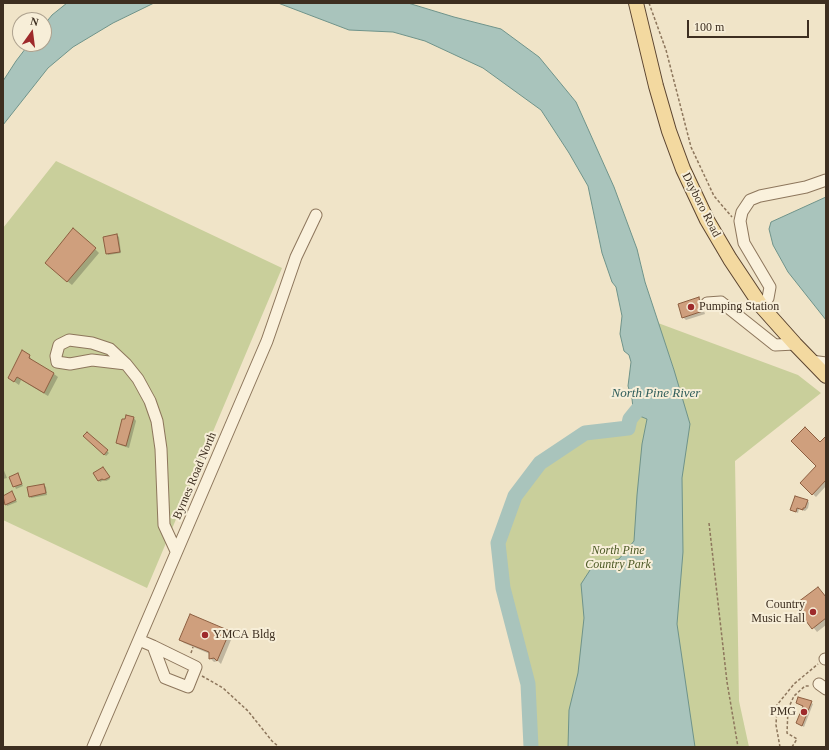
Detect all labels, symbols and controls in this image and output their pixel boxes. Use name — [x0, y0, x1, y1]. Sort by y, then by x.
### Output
north arrow — [12, 12, 52, 52]
scale bar — [689, 12, 811, 38]
text: N — [29, 15, 40, 28]
text: 100 m — [694, 20, 724, 34]
street label: Dayboro Road — [679, 170, 723, 240]
place label: Pumping Station — [699, 300, 779, 314]
marker: Pumping Station — [686, 302, 696, 312]
water label: North Pine River — [612, 386, 700, 402]
street label: Byrnes Road North — [170, 430, 220, 522]
park label: North Pine Country Park — [585, 544, 651, 572]
place label: Country Music Hall — [751, 598, 805, 626]
marker: Country Music Hall — [808, 607, 818, 617]
place label: YMCA Bldg — [213, 628, 275, 642]
marker: YMCA Bldg — [200, 630, 210, 640]
place label: PMG — [770, 705, 796, 719]
marker: PMG — [799, 707, 809, 717]

